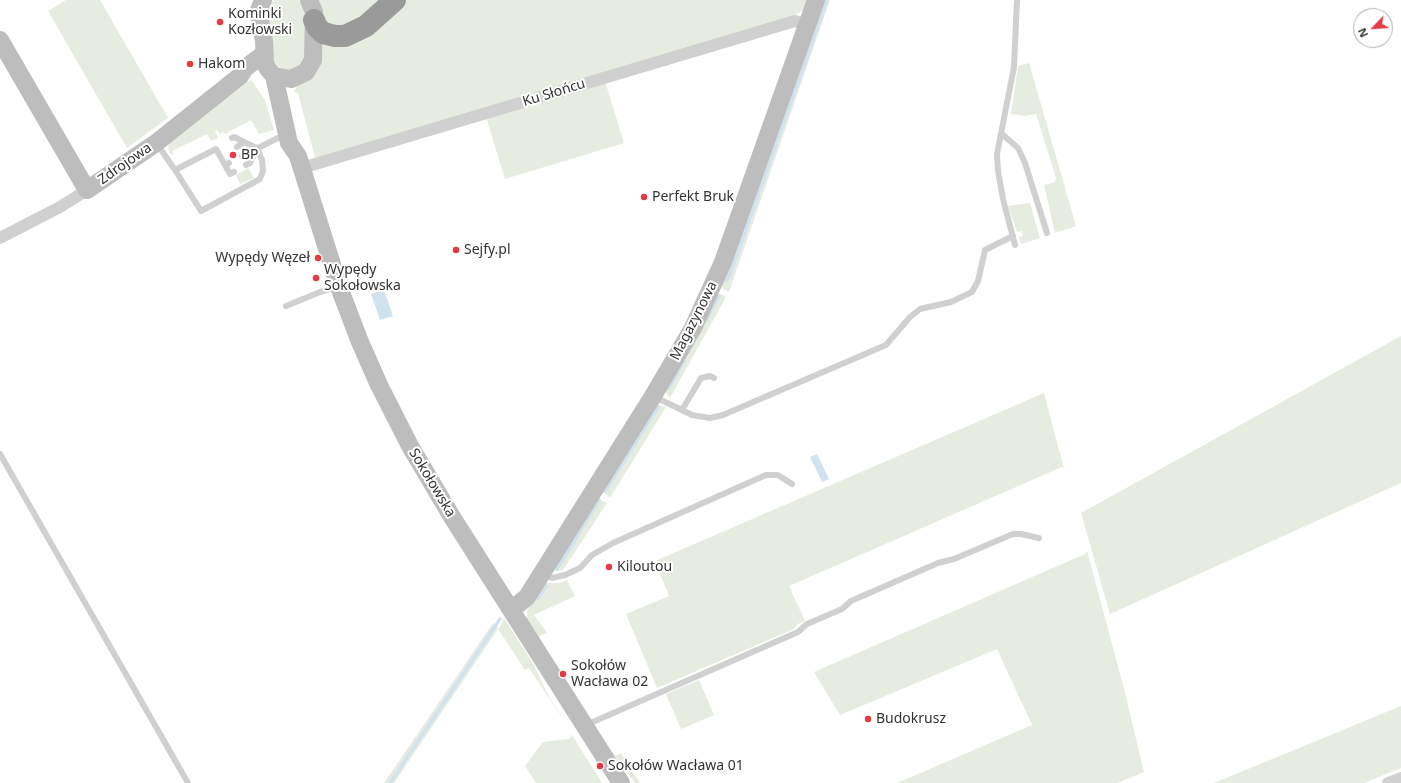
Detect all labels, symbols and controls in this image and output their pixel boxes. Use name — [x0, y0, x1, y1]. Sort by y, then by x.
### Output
place label: Kominki Kozłowski — [228, 6, 292, 38]
north arrow — [1353, 8, 1393, 48]
marker: Kominki Kozłowski — [215, 17, 225, 27]
text: N — [1354, 26, 1371, 40]
place label: Hakom — [198, 56, 245, 72]
marker: Hakom — [185, 59, 195, 69]
street label: Ku Słońcu — [521, 76, 587, 110]
street label: Zdrojowa — [95, 140, 155, 188]
place label: BP — [241, 147, 259, 163]
marker: BP — [228, 150, 238, 160]
place label: Perfekt Bruk — [652, 189, 734, 205]
marker: Perfekt Bruk — [639, 192, 649, 202]
place label: Sejfy.pl — [464, 242, 511, 258]
marker: Sejfy.pl — [451, 245, 461, 255]
place label: Wypędy Węzeł — [215, 250, 310, 266]
marker: Wypędy Węzeł — [313, 253, 323, 263]
place label: Wypędy Sokołowska — [324, 262, 401, 294]
marker: Wypędy Sokołowska — [311, 273, 321, 283]
street label: Magazynowa — [667, 279, 721, 363]
street label: Sokołowska — [405, 446, 459, 520]
place label: Kiloutou — [617, 559, 672, 575]
marker: Kiloutou — [604, 562, 614, 572]
place label: Sokołów Wacława 02 — [571, 658, 648, 690]
marker: Sokołów Wacława 02 — [558, 669, 568, 679]
place label: Budokrusz — [876, 711, 946, 727]
marker: Budokrusz — [863, 714, 873, 724]
place label: Sokołów Wacława 01 — [608, 758, 744, 774]
marker: Sokołów Wacława 01 — [595, 761, 605, 771]

